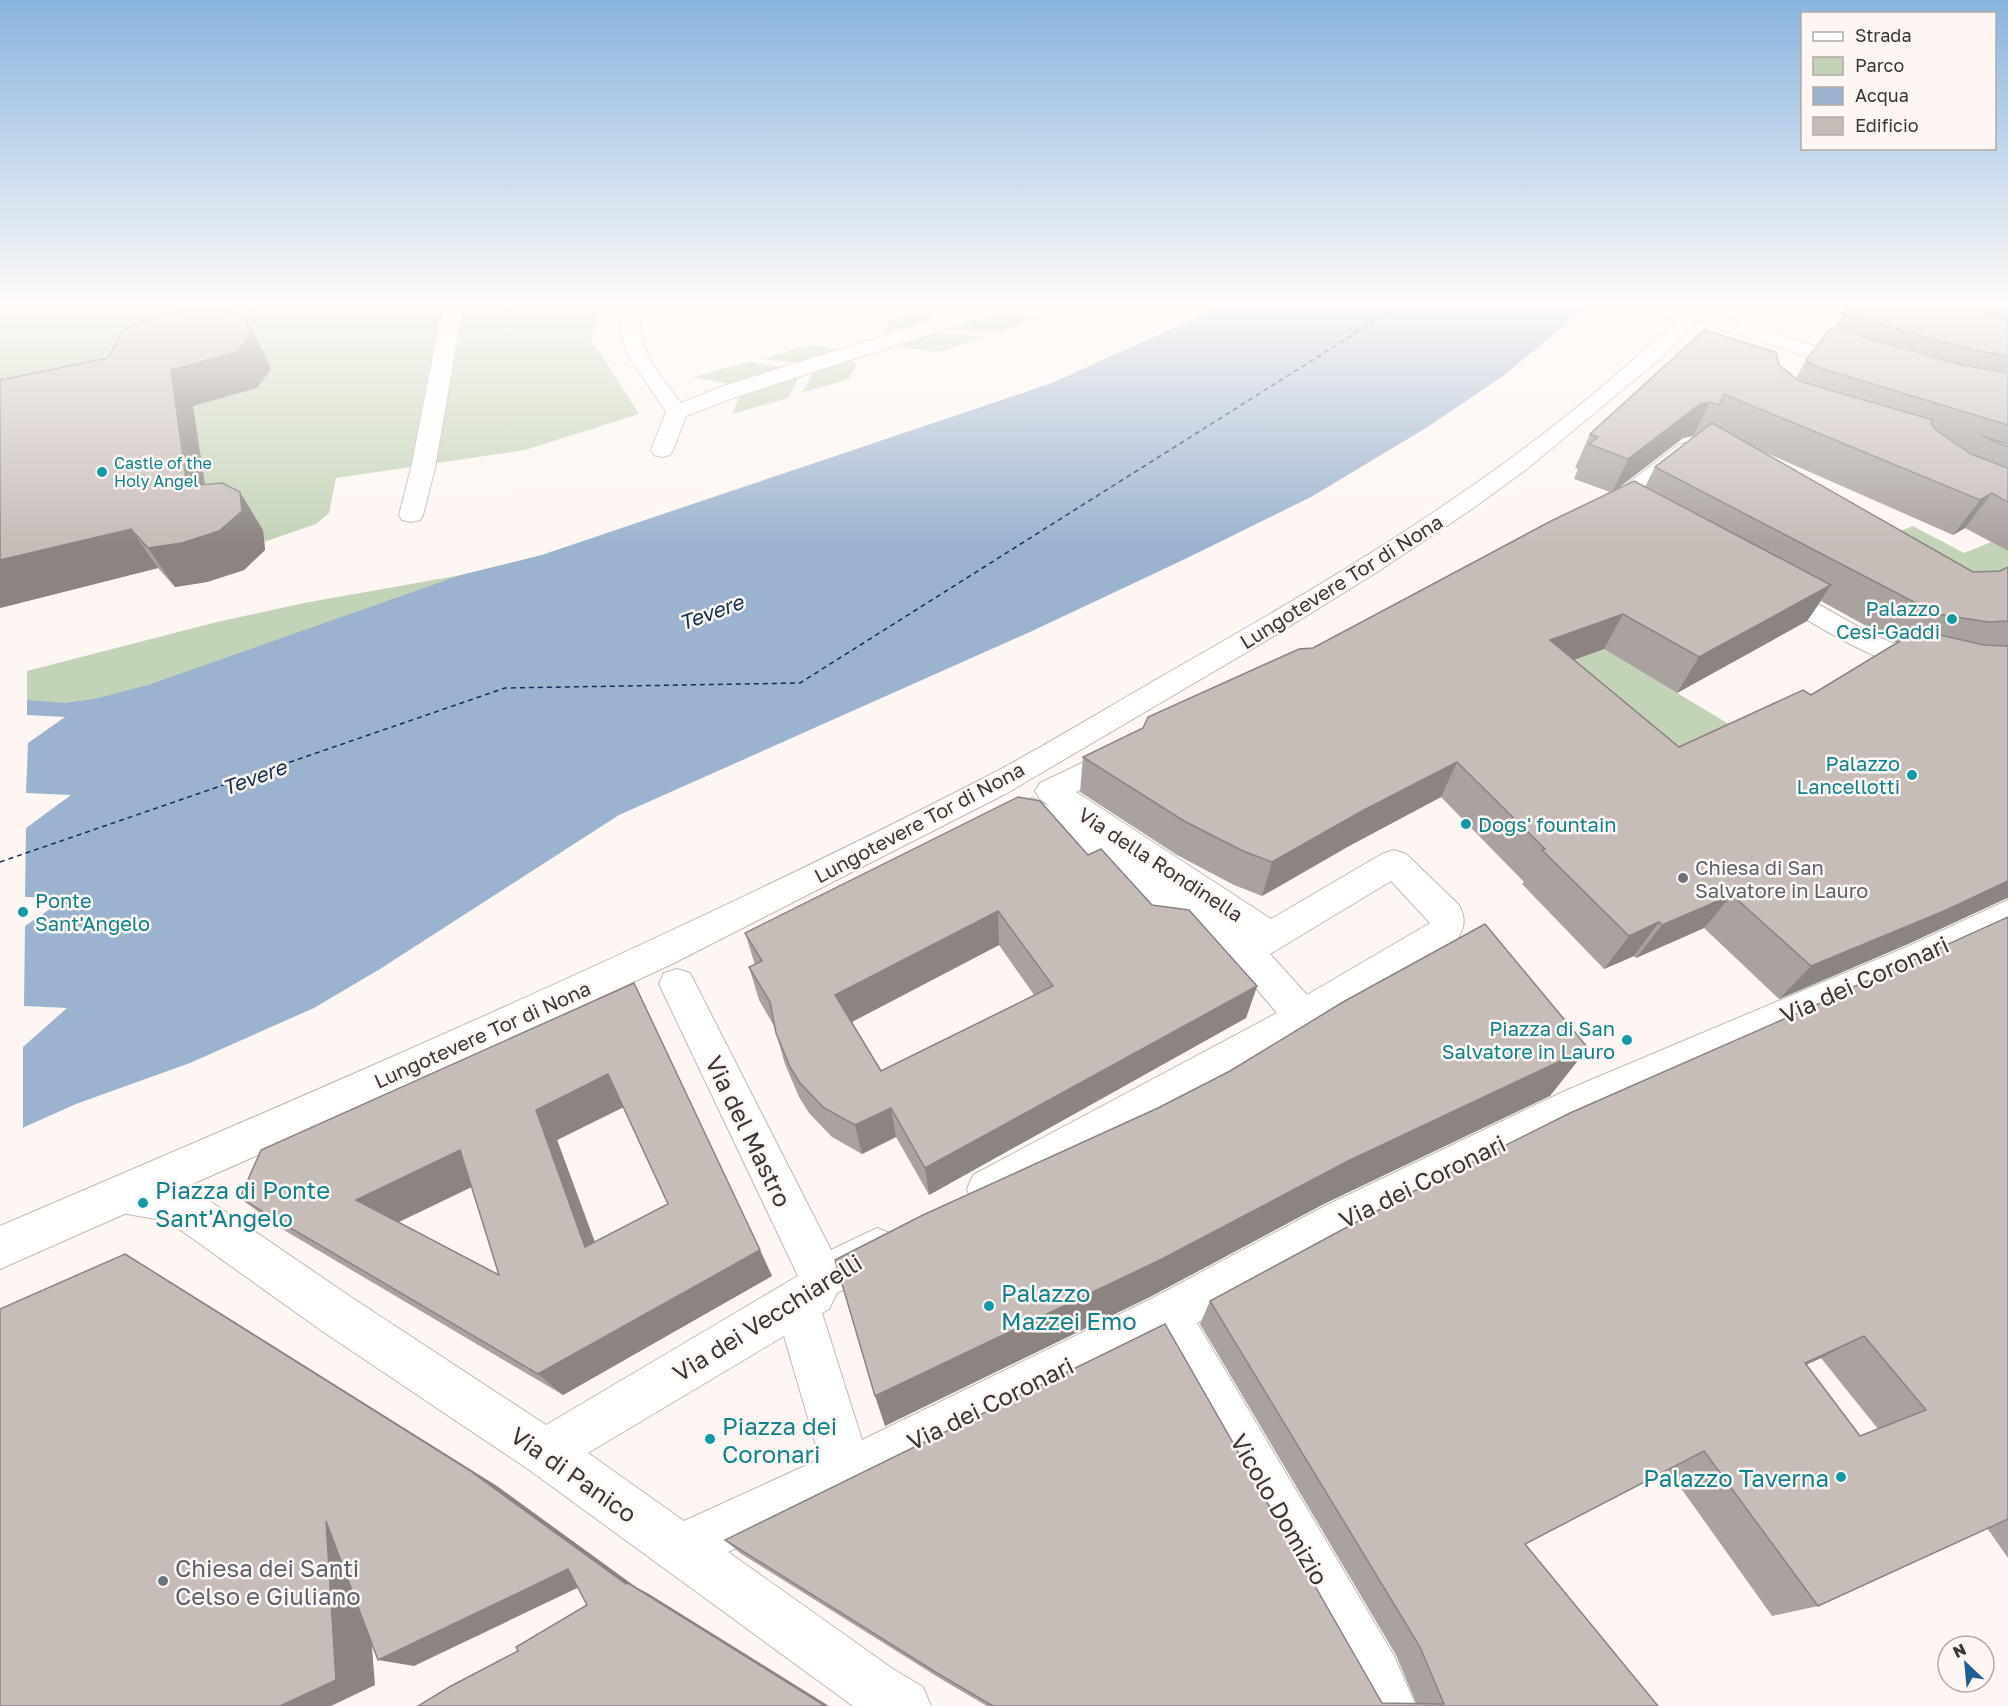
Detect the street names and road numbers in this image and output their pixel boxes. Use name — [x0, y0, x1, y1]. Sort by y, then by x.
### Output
street label: Lungotevere Tor di Nona — [1235, 509, 1447, 653]
street label: Lungotevere Tor di Nona — [810, 756, 1028, 888]
street label: Via della Rondinella — [1074, 802, 1248, 926]
street label: Via dei Coronari — [1775, 929, 1953, 1029]
street label: Lungotevere Tor di Nona — [370, 975, 594, 1093]
street label: Via del Mastro — [700, 1051, 798, 1211]
street label: Via dei Coronari — [1334, 1128, 1510, 1234]
street label: Via dei Vecchiarelli — [667, 1247, 867, 1387]
street label: Via dei Coronari — [902, 1350, 1078, 1456]
street label: Via di Panico — [505, 1420, 643, 1528]
street label: Vicolo Domizio — [1225, 1428, 1335, 1590]

